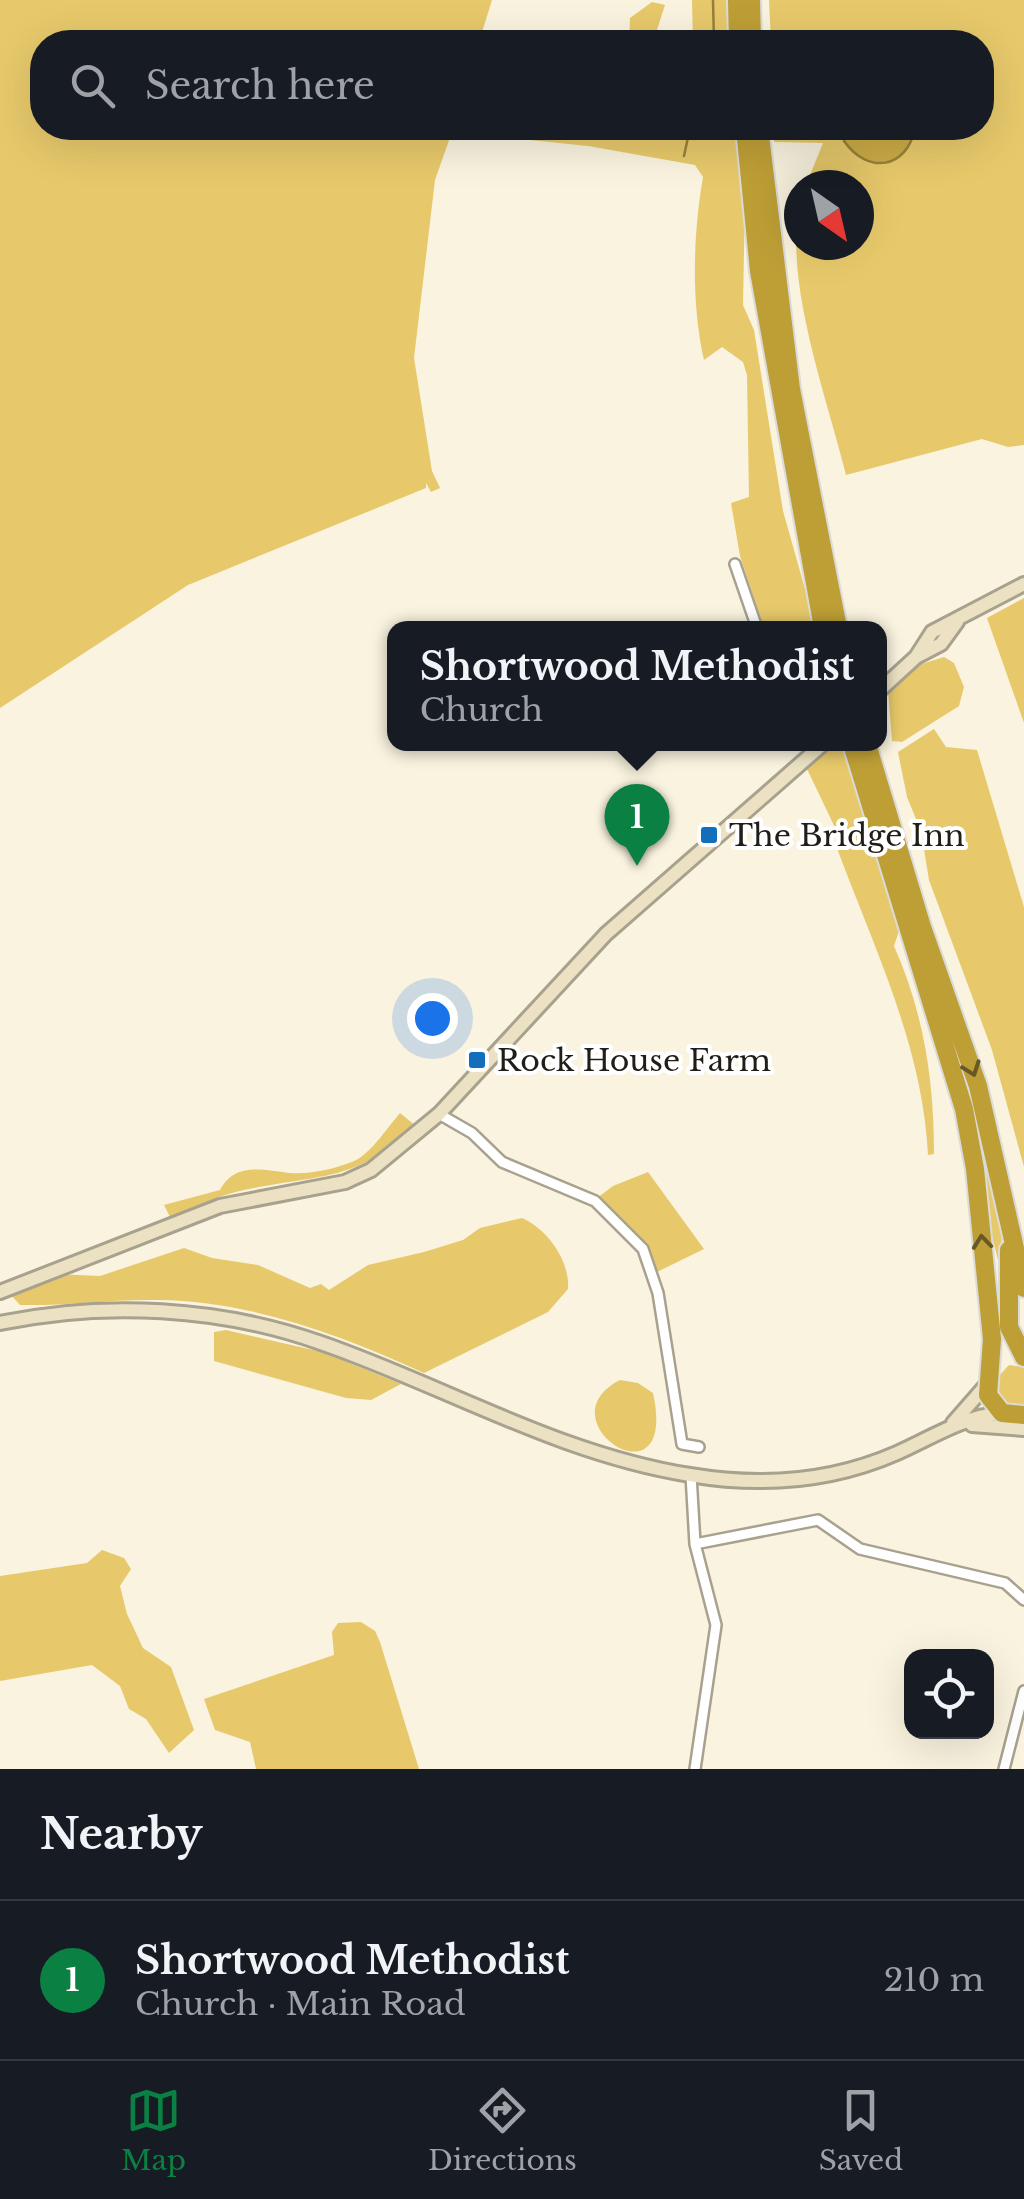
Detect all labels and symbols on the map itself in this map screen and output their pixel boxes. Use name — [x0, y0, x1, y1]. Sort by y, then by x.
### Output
north arrow — [784, 170, 874, 260]
pin: 1 — [604, 784, 670, 866]
place label: The Bridge Inn — [729, 817, 965, 854]
marker: The Bridge Inn — [698, 824, 720, 846]
your location — [407, 993, 458, 1044]
place label: Rock House Farm — [497, 1042, 771, 1079]
marker: Rock House Farm — [466, 1049, 488, 1071]
one-way arrow — [960, 1060, 981, 1077]
one-way arrow — [972, 1233, 994, 1249]

